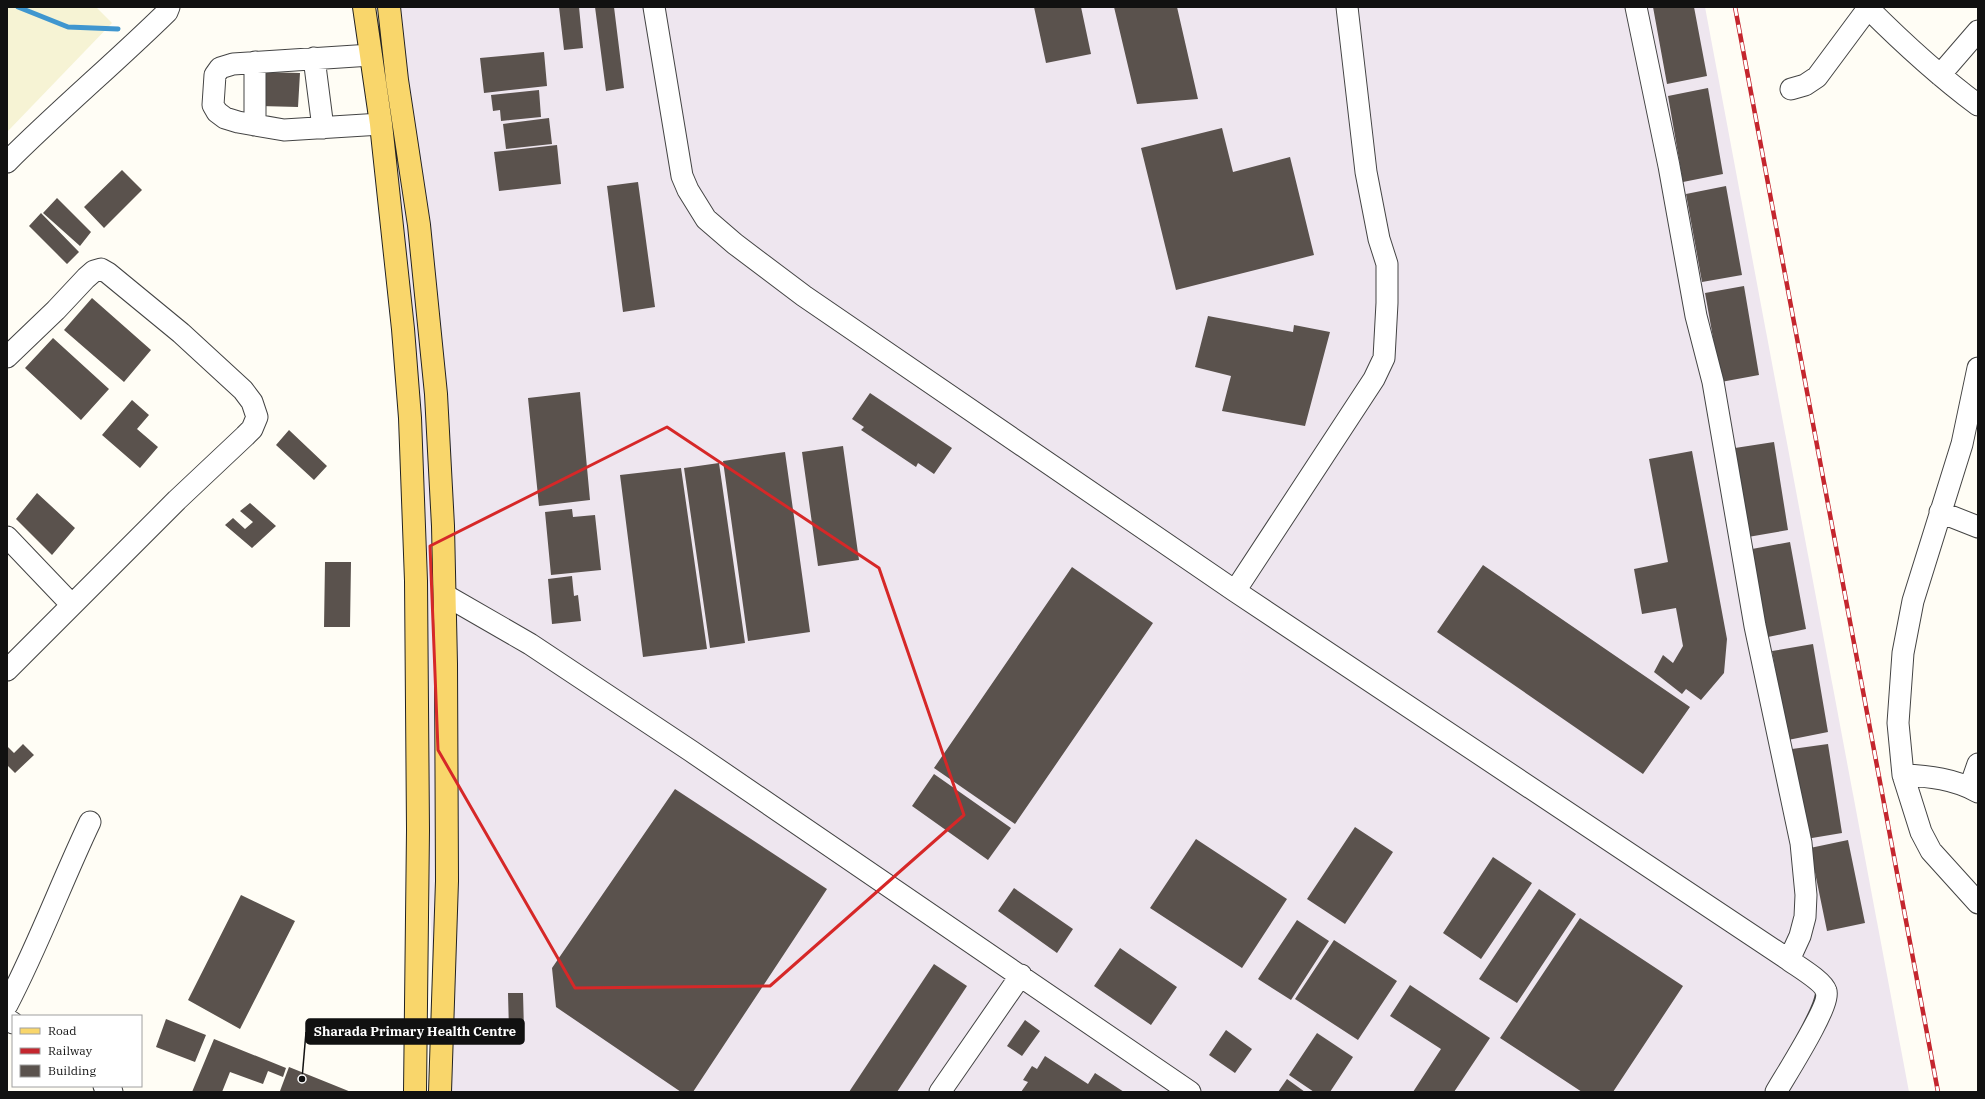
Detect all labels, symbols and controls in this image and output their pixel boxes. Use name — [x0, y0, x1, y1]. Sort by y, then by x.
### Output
legend — [12, 1015, 142, 1087]
callout: Sharada Primary Health Centre — [306, 1019, 524, 1044]
text: Road — [48, 1023, 77, 1038]
text: Sharada Primary Health Centre — [314, 1023, 516, 1040]
text: Railway — [48, 1043, 93, 1058]
text: Building — [48, 1063, 96, 1078]

